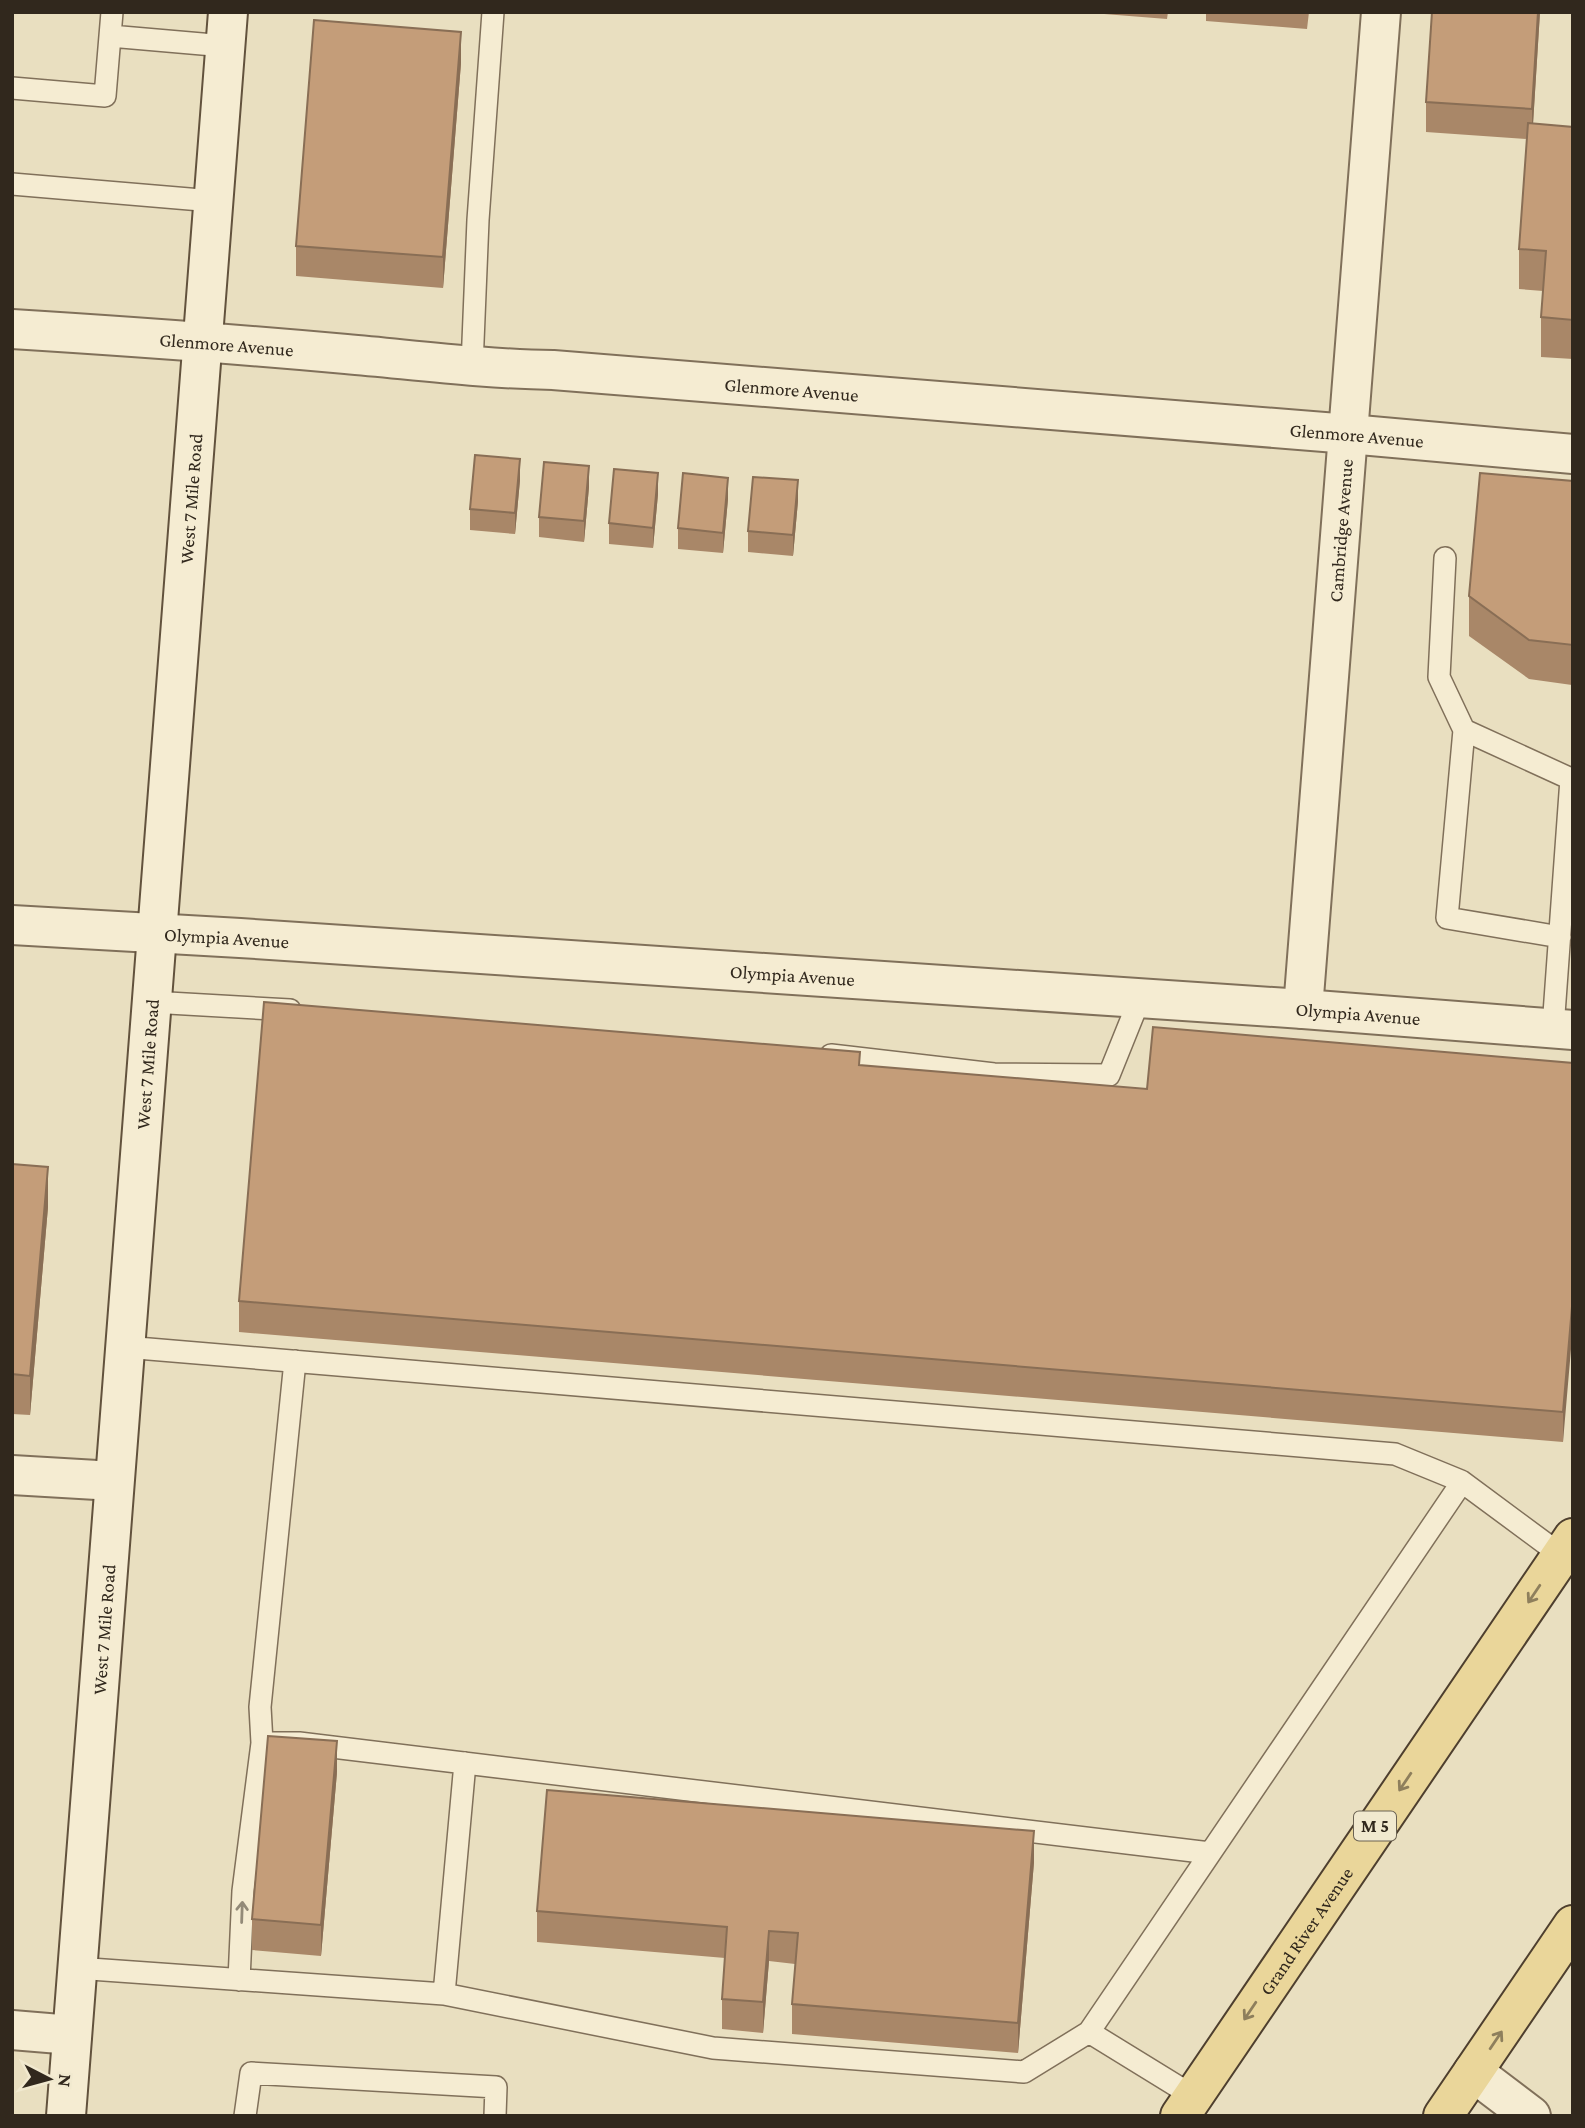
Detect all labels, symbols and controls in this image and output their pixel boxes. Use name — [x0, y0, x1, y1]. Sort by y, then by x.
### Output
street label: Glenmore Avenue — [159, 328, 294, 360]
street label: Glenmore Avenue — [724, 373, 860, 405]
street label: Glenmore Avenue — [1289, 419, 1425, 451]
street label: West 7 Mile Road — [175, 433, 206, 565]
street label: Cambridge Avenue — [1324, 458, 1357, 603]
street label: Olympia Avenue — [164, 923, 290, 952]
street label: Olympia Avenue — [729, 960, 856, 990]
street label: West 7 Mile Road — [131, 998, 162, 1130]
street label: Olympia Avenue — [1295, 998, 1421, 1029]
street label: West 7 Mile Road — [88, 1563, 119, 1696]
one-way arrow — [1527, 1584, 1541, 1603]
one-way arrow — [1398, 1772, 1412, 1791]
road number: M 5 — [1354, 1812, 1396, 1840]
street label: Grand River Avenue — [1255, 1863, 1357, 1999]
one-way arrow — [236, 1901, 249, 1924]
one-way arrow — [1243, 2001, 1257, 2020]
one-way arrow — [1489, 2030, 1503, 2050]
north arrow — [14, 2044, 84, 2114]
text: N — [54, 2073, 77, 2088]

